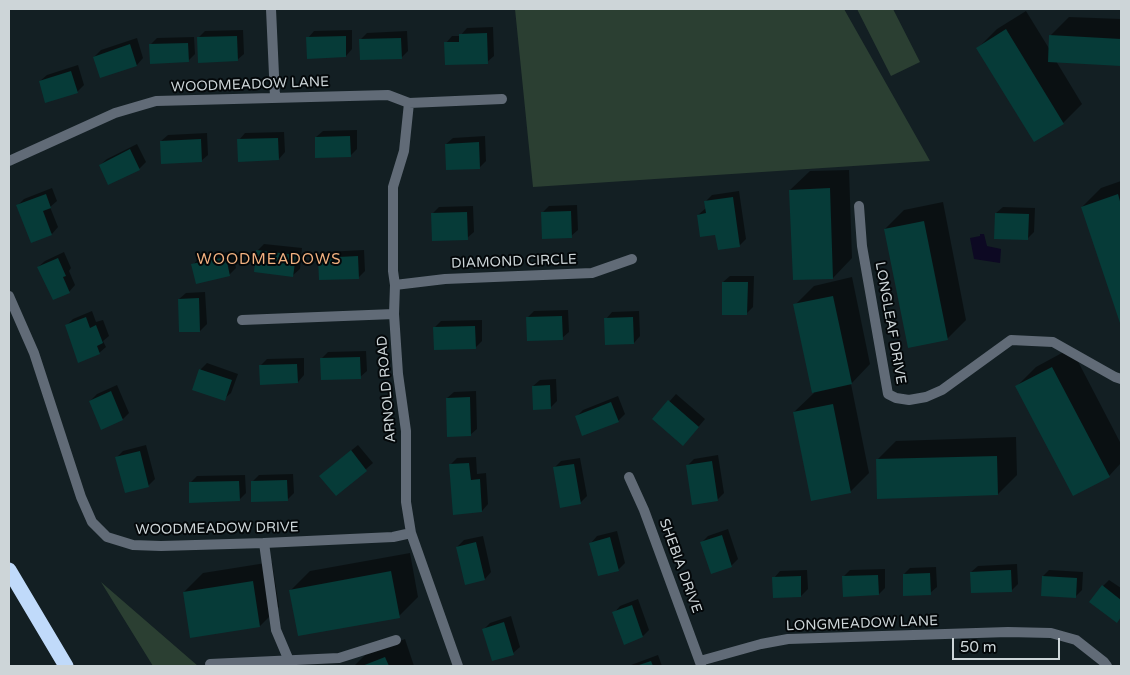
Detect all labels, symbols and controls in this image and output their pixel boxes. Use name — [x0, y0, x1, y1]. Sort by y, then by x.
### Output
street label: WOODMEADOW LANE — [171, 74, 329, 96]
district label: WOODMEADOWS — [195, 251, 343, 269]
street label: DIAMOND CIRCLE — [451, 251, 577, 273]
street label: LONGLEAF DRIVE — [871, 260, 909, 386]
street label: ARNOLD ROAD — [374, 335, 400, 443]
street label: SHEBIA DRIVE — [655, 517, 705, 615]
street label: WOODMEADOW DRIVE — [135, 519, 299, 539]
street label: LONGMEADOW LANE — [786, 613, 938, 635]
scale bar — [955, 628, 1062, 660]
text: 50 m — [960, 638, 997, 656]

